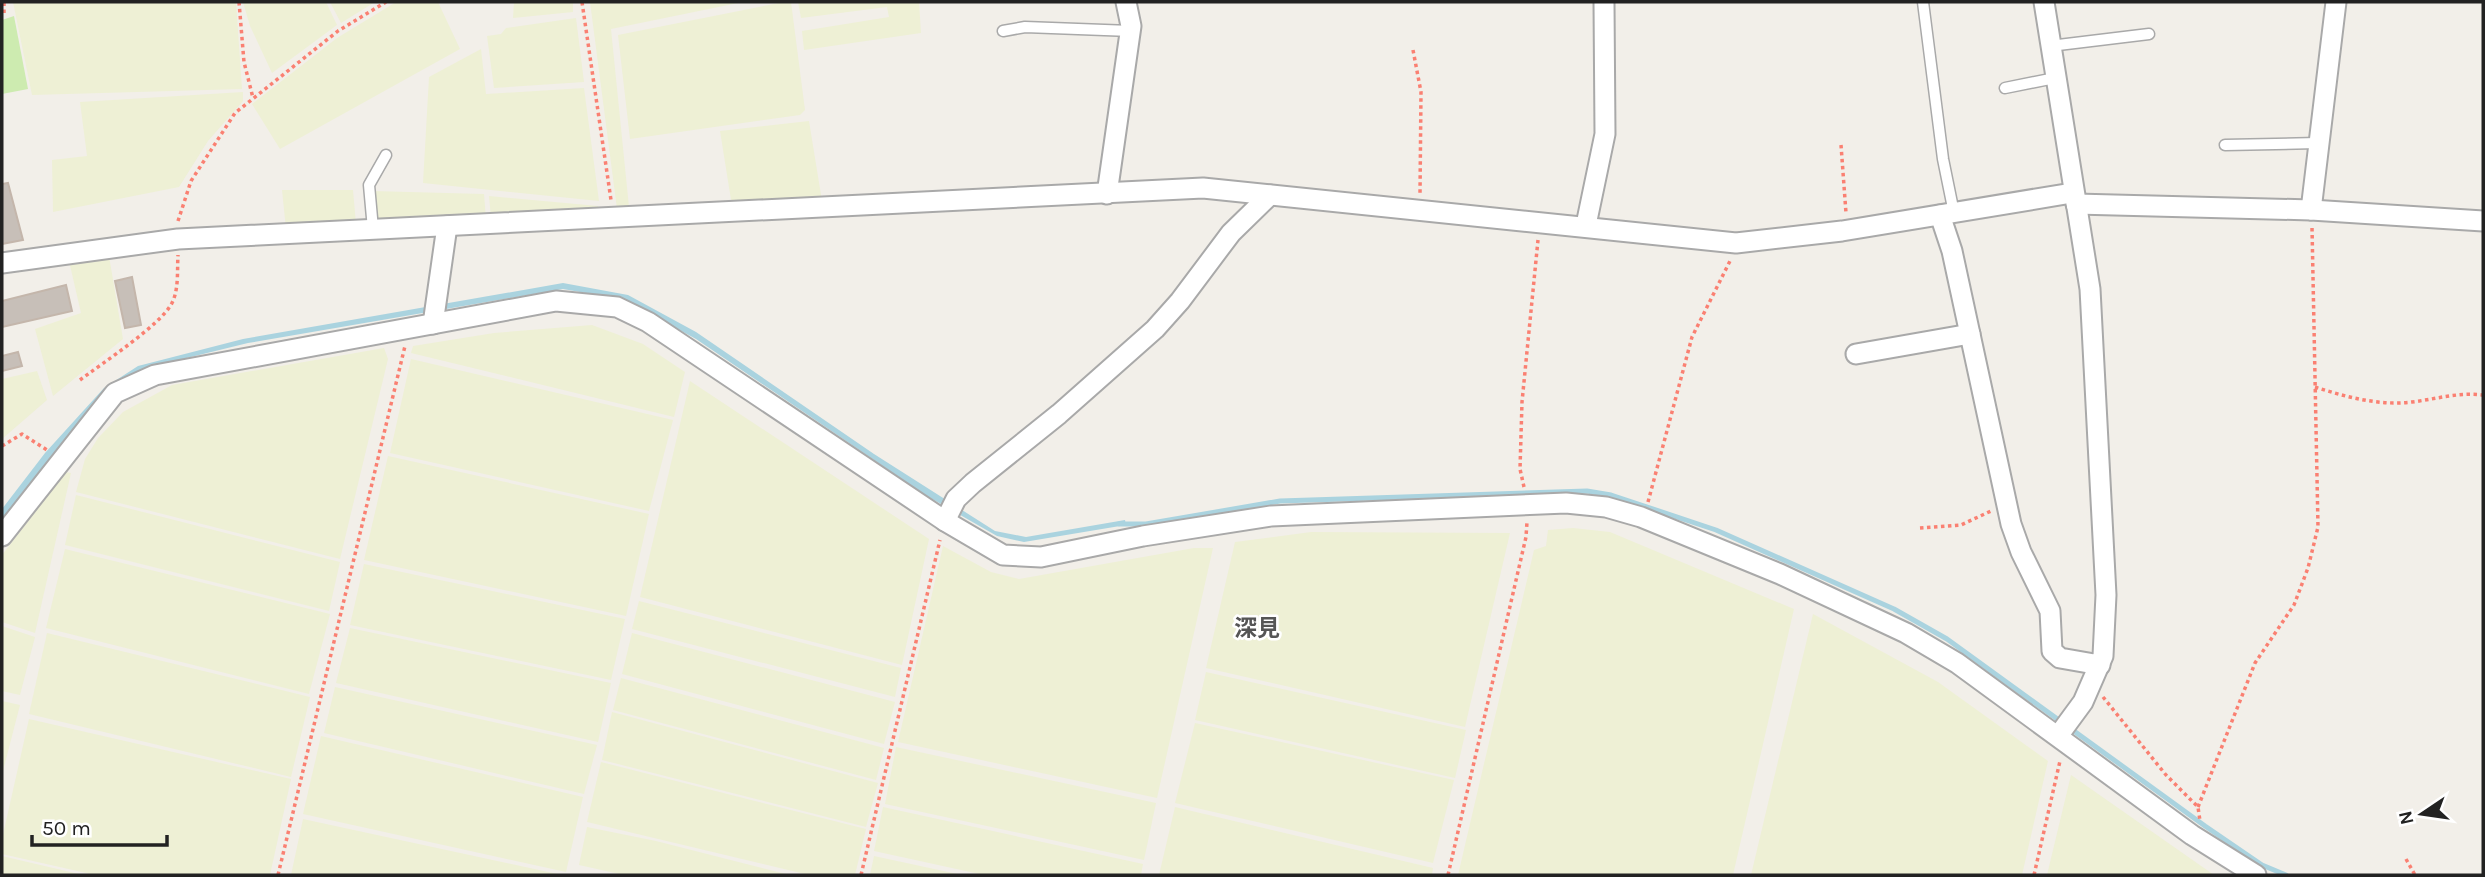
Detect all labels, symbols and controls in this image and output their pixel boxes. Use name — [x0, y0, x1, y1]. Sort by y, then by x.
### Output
district label: 深見 — [1234, 615, 1280, 642]
north arrow — [2387, 779, 2457, 849]
scale bar — [32, 804, 166, 848]
text: N — [2394, 808, 2419, 827]
text: 50 m — [42, 816, 91, 840]

